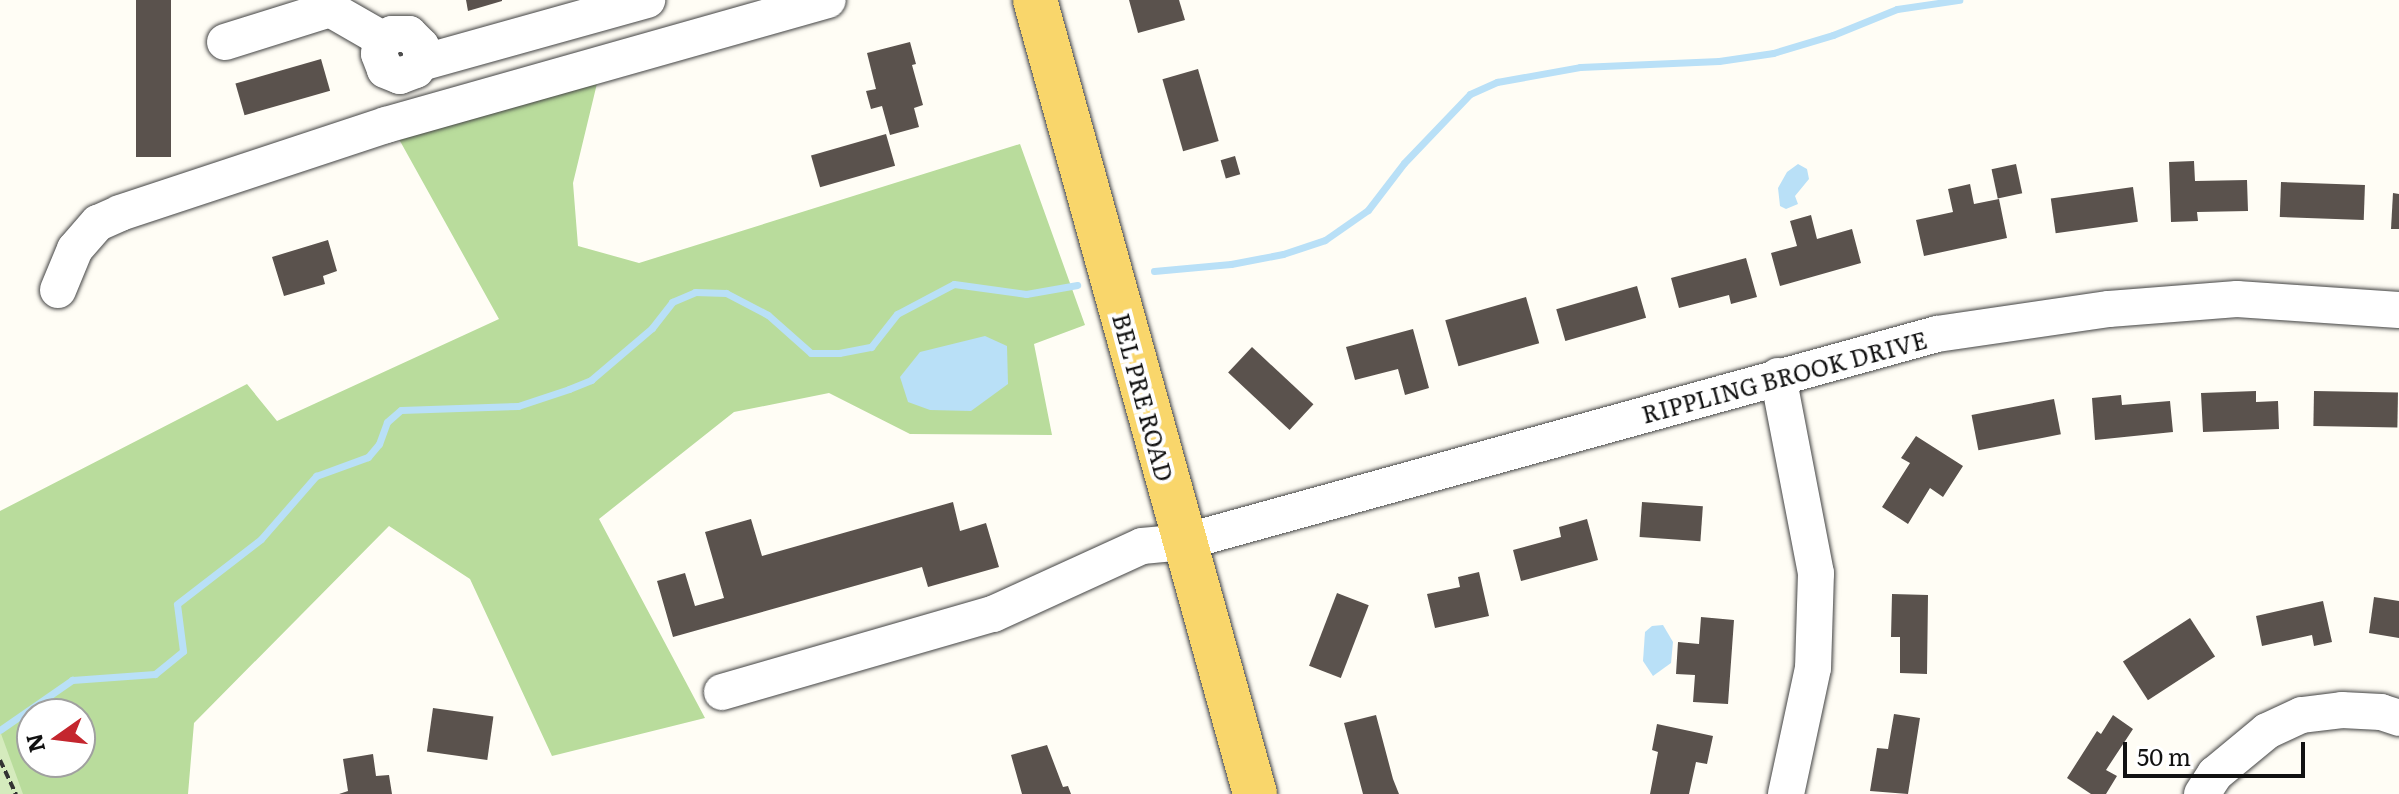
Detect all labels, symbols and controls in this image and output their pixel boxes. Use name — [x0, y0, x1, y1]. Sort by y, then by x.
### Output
street label: BEL PRE ROAD — [1108, 310, 1180, 484]
street label: RIPPLING BROOK DRIVE — [1638, 324, 1930, 428]
north arrow — [16, 698, 96, 778]
scale bar — [2127, 726, 2309, 776]
text: N — [16, 730, 52, 756]
text: 50 m — [2137, 738, 2191, 773]

